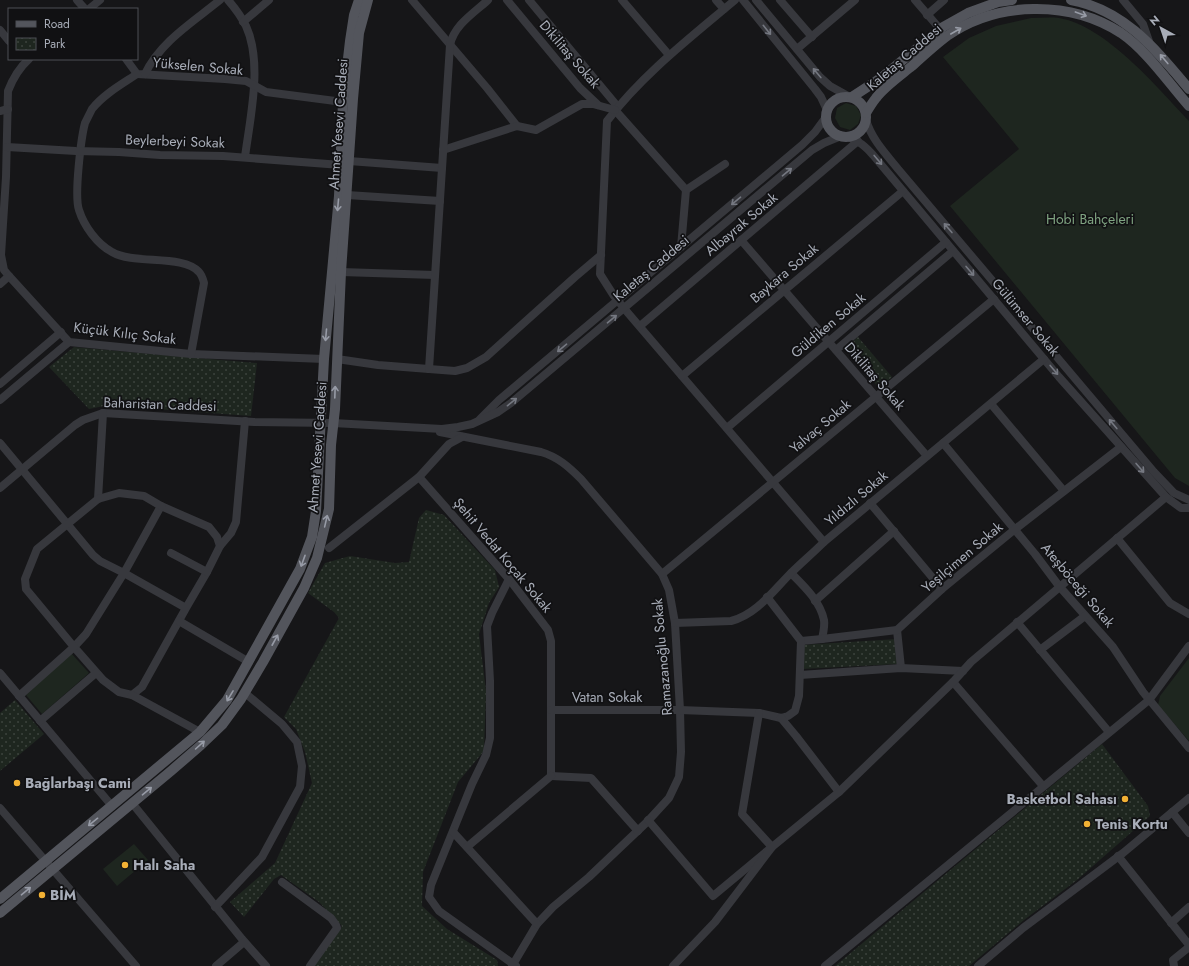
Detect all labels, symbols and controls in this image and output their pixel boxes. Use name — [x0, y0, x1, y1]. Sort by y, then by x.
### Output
legend — [8, 8, 138, 60]
north arrow — [1141, 8, 1181, 48]
one-way arrow — [1074, 11, 1087, 18]
text: N — [1146, 11, 1163, 29]
text: Road — [44, 15, 70, 33]
street label: Dikilitaş Sokak — [535, 16, 606, 93]
street label: Kaletaş Caddesi — [862, 19, 946, 95]
one-way arrow — [763, 25, 772, 36]
one-way arrow — [950, 27, 962, 35]
text: Park — [44, 35, 66, 53]
street label: Yükselen Sokak — [152, 52, 245, 80]
one-way arrow — [1159, 54, 1168, 64]
street label: Ahmet Yesevi Caddesi — [323, 58, 353, 190]
one-way arrow — [813, 69, 822, 79]
street label: Beylerbeyi Sokak — [125, 129, 226, 153]
one-way arrow — [873, 155, 882, 166]
one-way arrow — [781, 168, 792, 177]
street label: Albayrak Sokak — [700, 187, 782, 260]
one-way arrow — [731, 196, 742, 205]
one-way arrow — [335, 198, 342, 211]
park label: Hobi Bahçeleri — [1046, 209, 1134, 229]
one-way arrow — [944, 222, 953, 233]
street label: Kaletaş Caddesi — [609, 230, 693, 306]
street label: Baykara Sokak — [746, 238, 823, 308]
one-way arrow — [966, 265, 975, 276]
street label: Gülümser Sokak — [988, 274, 1065, 361]
street label: Güldiken Sokak — [786, 287, 870, 362]
one-way arrow — [607, 314, 617, 323]
street label: Küçük Kılıç Sokak — [72, 317, 178, 349]
one-way arrow — [323, 328, 330, 341]
street label: Dikilitaş Sokak — [840, 338, 911, 415]
one-way arrow — [557, 343, 568, 352]
one-way arrow — [1049, 365, 1058, 376]
street label: Ahmet Yesevi Caddesi — [302, 381, 332, 513]
one-way arrow — [332, 386, 339, 399]
street label: Baharistan Caddesi — [103, 392, 217, 416]
street label: Yalvaç Sokak — [785, 394, 856, 458]
one-way arrow — [507, 397, 518, 406]
one-way arrow — [1109, 418, 1118, 429]
one-way arrow — [1135, 462, 1144, 473]
street label: Yıldızlı Sokak — [820, 465, 893, 530]
street label: Şehit Vedat Koçak Sokak — [449, 493, 558, 617]
one-way arrow — [323, 515, 331, 528]
street label: Yeşilçimen Sokak — [917, 516, 1008, 597]
street label: Ateşböceği Sokak — [1037, 538, 1120, 632]
one-way arrow — [299, 554, 307, 566]
street label: Ramazanoğlu Sokak — [647, 597, 677, 716]
one-way arrow — [272, 634, 279, 646]
street label: Vatan Sokak — [572, 687, 643, 707]
one-way arrow — [225, 690, 233, 702]
one-way arrow — [195, 741, 205, 750]
place label: Bağlarbaşı Cami — [25, 773, 131, 793]
marker: Bağlarbaşı Cami — [12, 778, 22, 788]
one-way arrow — [141, 786, 152, 795]
place label: Basketbol Sahası — [1006, 789, 1117, 809]
marker: Basketbol Sahası — [1120, 794, 1130, 804]
place label: Tenis Kortu — [1095, 814, 1168, 834]
one-way arrow — [88, 817, 99, 826]
marker: Tenis Kortu — [1082, 819, 1092, 829]
place label: Halı Saha — [133, 855, 195, 875]
marker: Halı Saha — [120, 860, 130, 870]
place label: BİM — [50, 885, 76, 905]
one-way arrow — [21, 887, 31, 896]
marker: BİM — [37, 890, 47, 900]

